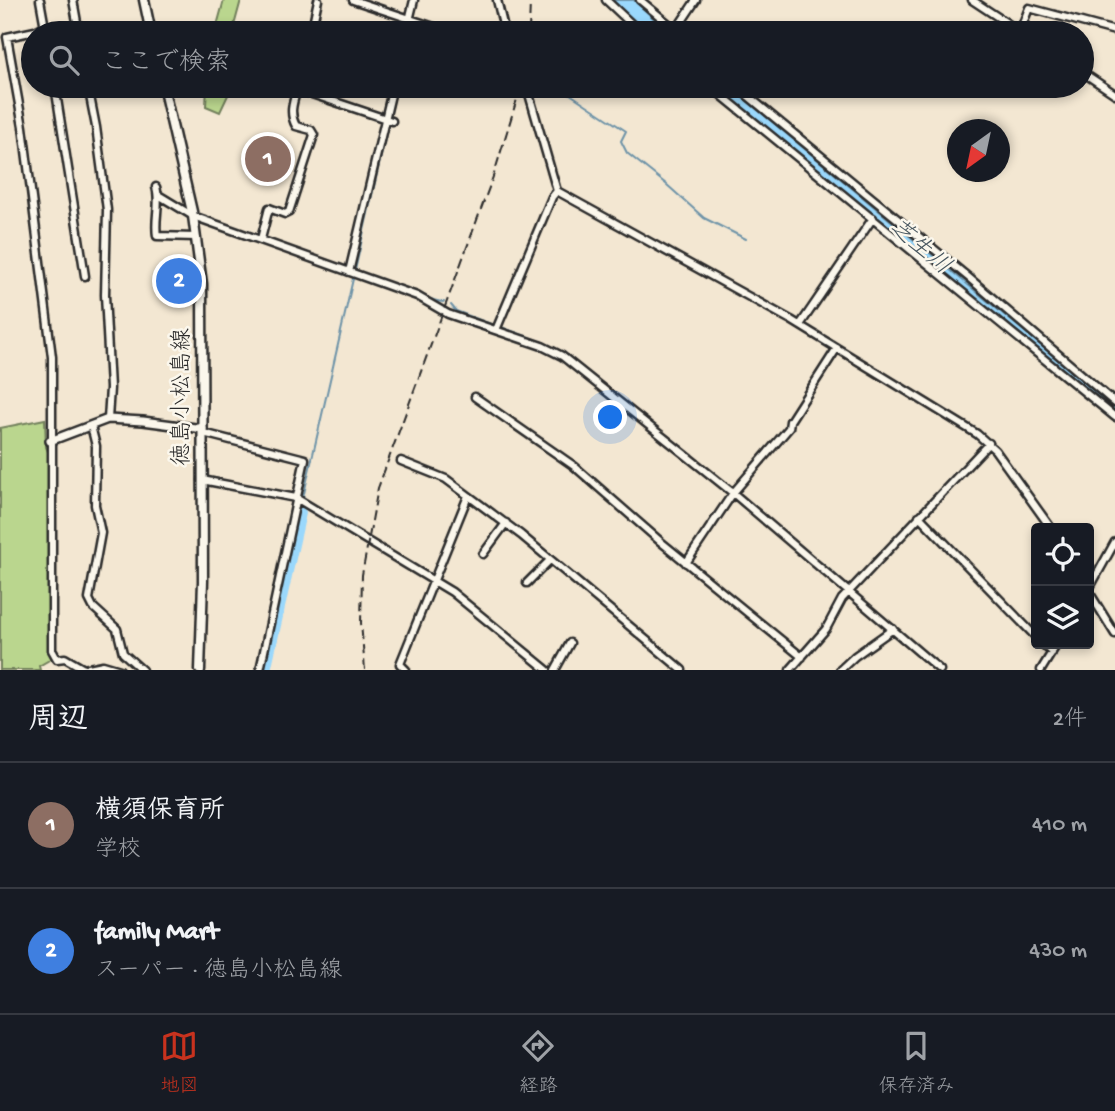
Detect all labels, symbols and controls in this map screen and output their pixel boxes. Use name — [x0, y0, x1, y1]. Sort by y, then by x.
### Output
search box — [21, 21, 1094, 98]
icon: search — [45, 41, 83, 79]
text: ここで検索 — [101, 49, 231, 80]
north arrow — [947, 119, 1010, 182]
pin: 1 — [245, 133, 291, 185]
water label: 芝生川 — [882, 213, 957, 282]
pin: 2 — [156, 255, 202, 307]
street label: 徳島小松島線 — [169, 328, 197, 466]
your location — [593, 400, 627, 434]
map controls — [1031, 523, 1094, 649]
button: locate — [1031, 523, 1094, 586]
button: layers — [1031, 586, 1094, 649]
text: 周辺 — [28, 704, 88, 739]
text: 2件 — [1053, 707, 1087, 734]
text: 横須保育所 — [95, 797, 225, 828]
text: 1 — [46, 812, 56, 839]
text: 410 m — [1032, 812, 1087, 839]
text: 学校 — [95, 837, 141, 864]
text: family Mart — [95, 918, 218, 949]
text: 2 — [45, 938, 57, 965]
text: 430 m — [1029, 938, 1087, 965]
text: スーパー · 徳島小松島線 — [95, 958, 342, 985]
tab: 地図 — [160, 1027, 199, 1099]
tab: 経路 — [519, 1027, 558, 1099]
tab: 保存済み — [878, 1027, 955, 1099]

